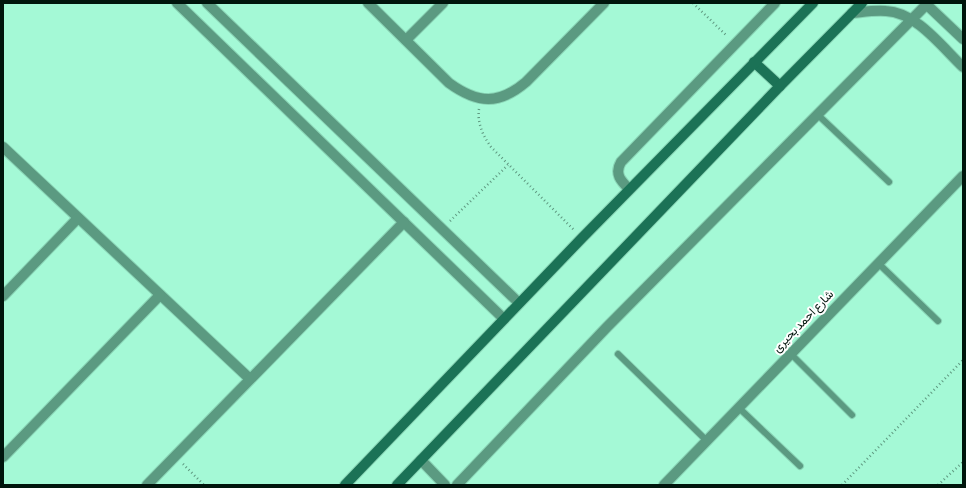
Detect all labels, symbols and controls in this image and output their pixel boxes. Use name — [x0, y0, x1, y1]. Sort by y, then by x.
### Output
street label: شارع احمد بحيرى — [770, 287, 838, 356]

